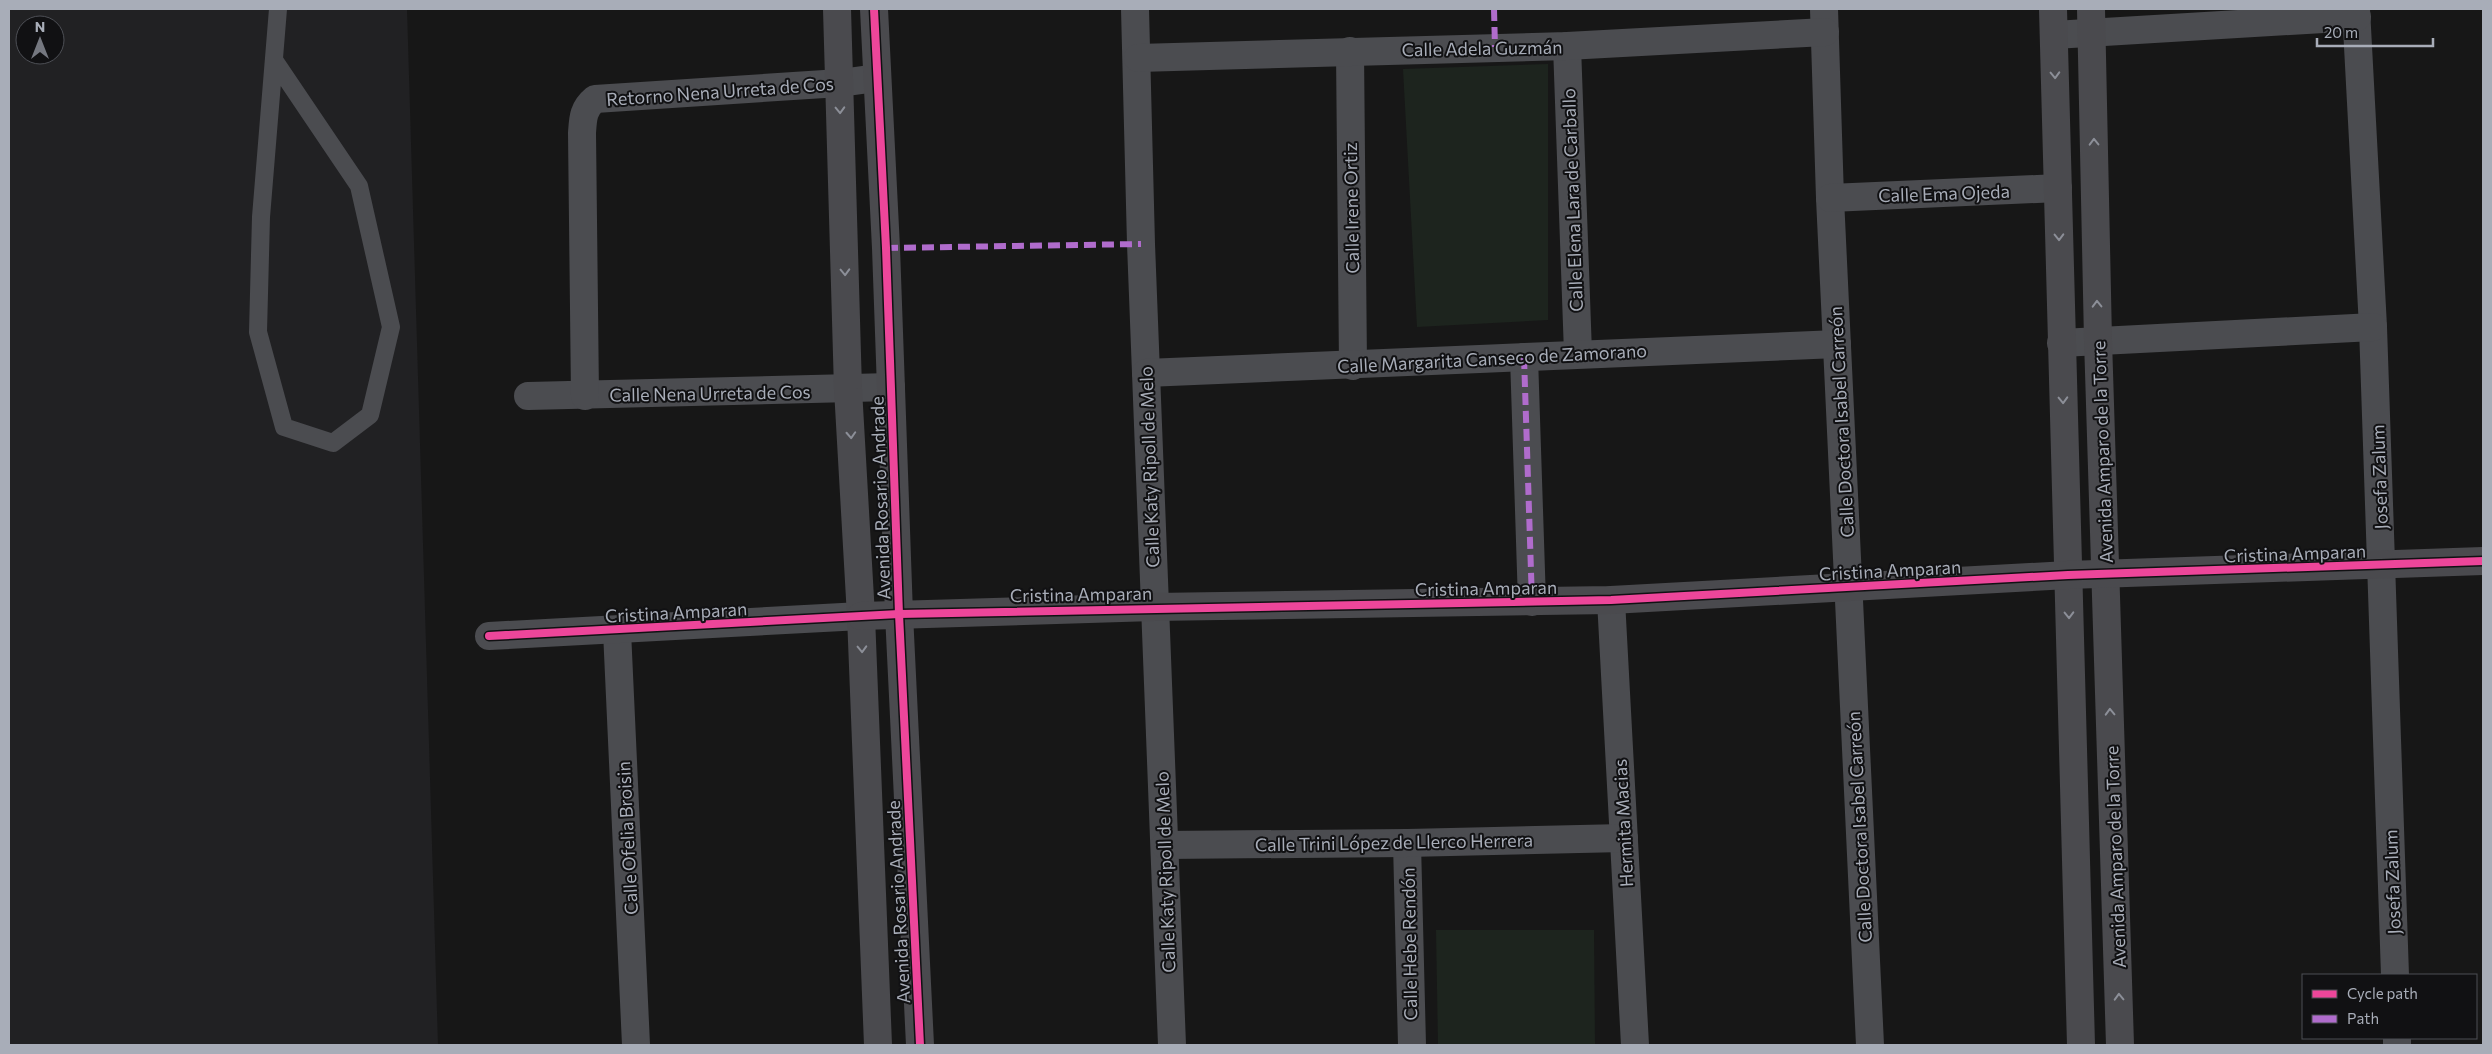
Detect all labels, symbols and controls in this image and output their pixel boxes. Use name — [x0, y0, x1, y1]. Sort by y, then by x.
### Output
north arrow — [15, 15, 65, 65]
scale bar — [2317, 15, 2433, 47]
text: N — [35, 18, 45, 35]
text: 20 m — [2324, 23, 2358, 41]
street label: Calle Adela Guzmán — [1401, 36, 1563, 60]
street label: Retorno Nena Urreta de Cos — [605, 72, 835, 110]
one-way arrow — [2050, 72, 2060, 79]
street label: Calle Elena Lara de Carballo — [1557, 88, 1587, 312]
one-way arrow — [835, 106, 846, 114]
one-way arrow — [2088, 138, 2099, 146]
street label: Calle Irene Ortiz — [1339, 142, 1363, 274]
street label: Calle Ema Ojeda — [1878, 180, 2010, 206]
one-way arrow — [2054, 234, 2064, 242]
one-way arrow — [840, 269, 850, 277]
one-way arrow — [2092, 300, 2102, 308]
street label: Calle Doctora Isabel Carreón — [1824, 306, 1858, 538]
street label: Calle Margarita Canseco de Zamorano — [1337, 339, 1647, 377]
street label: Avenida Amparo de la Torre — [2087, 340, 2117, 564]
street label: Calle Katy Ripoll de Melo — [1134, 366, 1164, 568]
street label: Calle Nena Urreta de Cos — [609, 380, 811, 406]
street label: Avenida Rosario Andrade — [865, 396, 895, 600]
one-way arrow — [2058, 396, 2068, 404]
street label: Josefa Zalum — [2366, 424, 2392, 530]
one-way arrow — [845, 431, 856, 439]
street label: Cristina Amparan — [2223, 540, 2367, 566]
street label: Cristina Amparan — [1818, 555, 1962, 585]
street label: Cristina Amparan — [1415, 576, 1557, 600]
street label: Cristina Amparan — [1010, 582, 1152, 606]
street label: Cristina Amparan — [604, 597, 748, 627]
one-way arrow — [2064, 611, 2075, 619]
one-way arrow — [857, 646, 867, 654]
one-way arrow — [2105, 707, 2116, 715]
street label: Calle Doctora Isabel Carreón — [1842, 711, 1876, 943]
street label: Avenida Amparo de la Torre — [2100, 745, 2130, 969]
street label: Hermita Macias — [1609, 758, 1637, 888]
street label: Calle Ofelia Broisin — [612, 761, 642, 915]
street label: Calle Katy Ripoll de Melo — [1150, 771, 1180, 973]
street label: Avenida Rosario Andrade — [882, 800, 914, 1004]
street label: Calle Trini López de Llerco Herrera — [1255, 829, 1533, 855]
street label: Josefa Zalum — [2379, 829, 2405, 935]
street label: Calle Hebe Rendón — [1397, 867, 1421, 1021]
legend — [2302, 974, 2477, 1039]
text: Cycle path — [2347, 984, 2418, 1002]
one-way arrow — [2113, 992, 2124, 1000]
text: Path — [2347, 1009, 2379, 1027]

